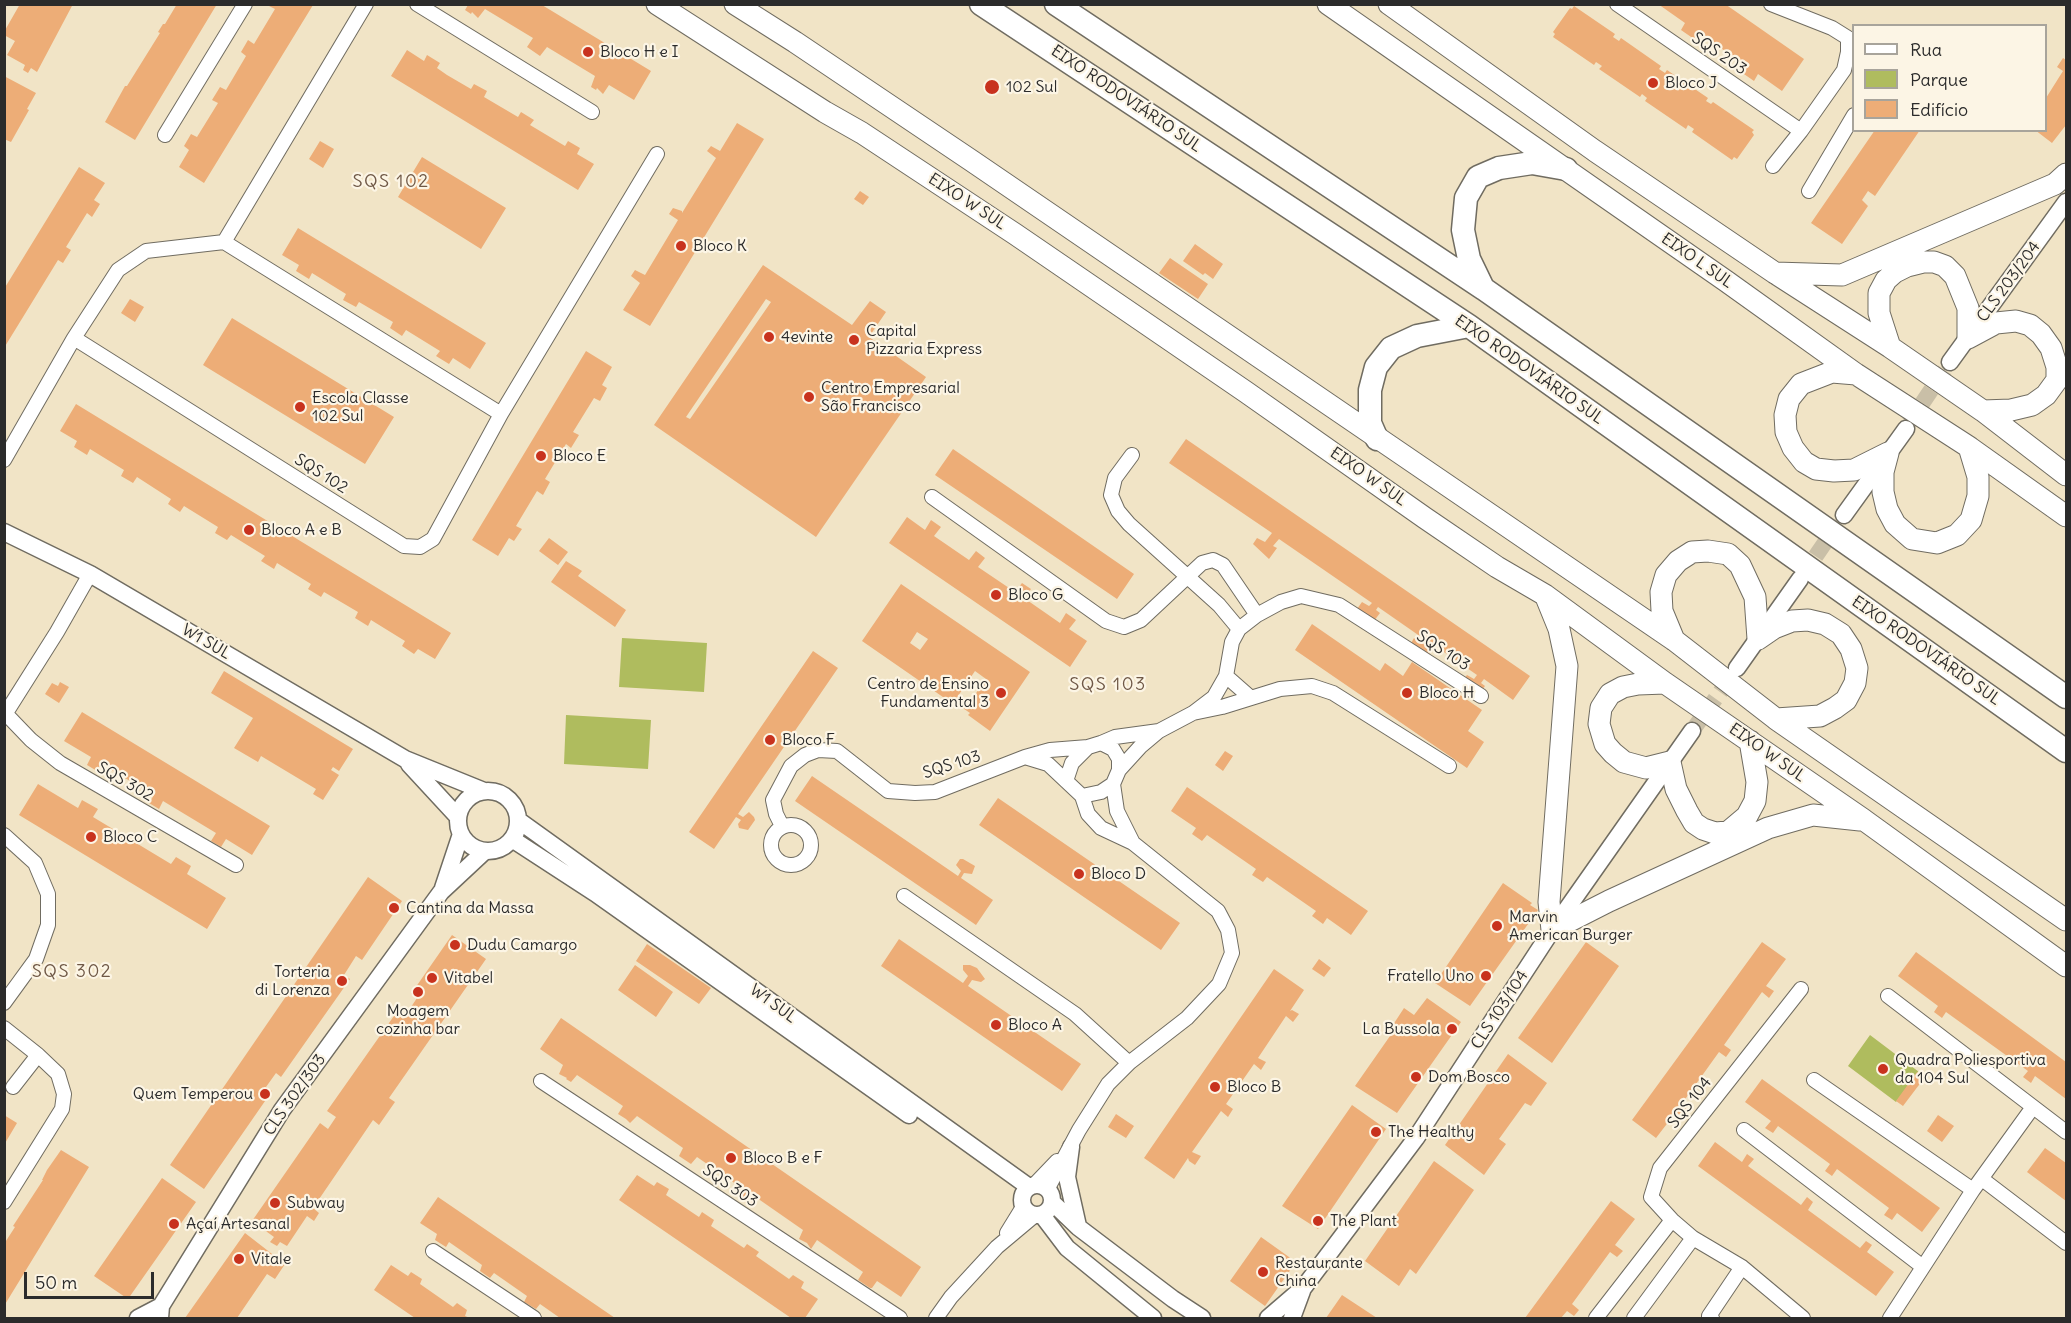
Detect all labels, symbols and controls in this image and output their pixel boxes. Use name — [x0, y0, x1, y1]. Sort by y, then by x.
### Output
legend — [1852, 24, 2047, 132]
street label: SQS 203 — [1688, 29, 1750, 79]
text: Rua — [1910, 38, 1942, 61]
place label: Bloco H e I — [600, 42, 679, 62]
street label: EIXO RODOVIÁRIO SUL — [1047, 42, 1205, 156]
marker: Bloco H e I — [581, 45, 595, 59]
text: Parque — [1910, 68, 1968, 91]
place label: Bloco J — [1665, 73, 1717, 93]
marker: Bloco J — [1646, 76, 1660, 90]
place label: 102 Sul — [1006, 77, 1057, 97]
marker: 102 Sul — [983, 78, 1001, 96]
text: Edifício — [1910, 98, 1968, 121]
street label: EIXO W SUL — [924, 170, 1010, 234]
district label: SQS 102 — [352, 171, 430, 193]
street label: EIXO L SUL — [1657, 229, 1737, 293]
place label: Bloco K — [693, 236, 747, 256]
street label: CLS 203/204 — [1973, 238, 2045, 326]
marker: Bloco K — [674, 239, 688, 253]
street label: EIXO RODOVIÁRIO SUL — [1451, 311, 1607, 429]
place label: Capital Pizzaria Express — [866, 321, 982, 359]
place label: 4evinte — [781, 327, 833, 347]
marker: 4evinte — [762, 330, 776, 344]
marker: Capital Pizzaria Express — [847, 333, 861, 347]
place label: Centro Empresarial São Francisco — [821, 378, 960, 416]
place label: Escola Classe 102 Sul — [312, 388, 409, 426]
marker: Centro Empresarial São Francisco — [802, 390, 816, 404]
marker: Escola Classe 102 Sul — [293, 400, 307, 414]
street label: EIXO W SUL — [1326, 444, 1410, 510]
place label: Bloco E — [553, 446, 606, 466]
marker: Bloco E — [534, 449, 548, 463]
street label: SQS 102 — [291, 450, 351, 498]
place label: Bloco A e B — [261, 520, 342, 540]
marker: Bloco A e B — [242, 523, 256, 537]
place label: Bloco G — [1008, 585, 1063, 605]
marker: Bloco G — [989, 588, 1003, 602]
street label: EIXO RODOVIÁRIO SUL — [1848, 592, 2004, 710]
street label: W1 SUL — [178, 620, 234, 664]
street label: SQS 103 — [1413, 627, 1473, 675]
place label: Centro de Ensino Fundamental 3 — [867, 674, 989, 712]
district label: SQS 103 — [1069, 674, 1147, 696]
place label: Bloco H — [1419, 683, 1474, 703]
marker: Centro de Ensino Fundamental 3 — [994, 686, 1008, 700]
marker: Bloco H — [1400, 686, 1414, 700]
street label: EIXO W SUL — [1725, 720, 1809, 786]
place label: Bloco F — [782, 730, 835, 750]
marker: Bloco F — [763, 733, 777, 747]
street label: SQS 103 — [921, 747, 983, 783]
street label: SQS 302 — [93, 758, 157, 806]
place label: Bloco C — [103, 827, 157, 847]
marker: Bloco C — [84, 830, 98, 844]
place label: Bloco D — [1091, 864, 1146, 884]
marker: Bloco D — [1072, 867, 1086, 881]
place label: Cantina da Massa — [406, 898, 534, 918]
marker: Cantina da Massa — [387, 901, 401, 915]
place label: Marvin American Burger — [1509, 907, 1633, 945]
marker: Marvin American Burger — [1490, 919, 1504, 933]
place label: Dudu Camargo — [467, 935, 577, 955]
marker: Dudu Camargo — [448, 938, 462, 952]
district label: SQS 302 — [32, 961, 112, 983]
place label: Torteria di Lorenza — [255, 962, 330, 1000]
place label: Fratello Uno — [1387, 966, 1474, 986]
street label: CLS 103/104 — [1467, 967, 1533, 1053]
place label: Vitabel — [444, 968, 493, 988]
marker: Fratello Uno — [1479, 969, 1493, 983]
marker: Vitabel — [425, 971, 439, 985]
marker: Torteria di Lorenza — [335, 974, 349, 988]
street label: W1 SUL — [746, 981, 800, 1027]
marker: Moagem cozinha bar — [411, 985, 425, 999]
place label: Moagem cozinha bar — [376, 1001, 460, 1039]
place label: Bloco A — [1008, 1015, 1062, 1035]
marker: Bloco A — [989, 1018, 1003, 1032]
place label: La Bussola — [1362, 1019, 1440, 1039]
marker: La Bussola — [1445, 1022, 1459, 1036]
place label: Quadra Poliesportiva da 104 Sul — [1895, 1050, 2046, 1088]
street label: CLS 302/303 — [260, 1051, 330, 1139]
marker: Quadra Poliesportiva da 104 Sul — [1876, 1062, 1890, 1076]
place label: Dom Bosco — [1428, 1067, 1510, 1087]
marker: Dom Bosco — [1409, 1070, 1423, 1084]
street label: SQS 104 — [1664, 1074, 1716, 1132]
place label: Bloco B — [1227, 1077, 1281, 1097]
marker: Bloco B — [1208, 1080, 1222, 1094]
place label: Quem Temperou — [133, 1084, 253, 1104]
marker: Quem Temperou — [258, 1087, 272, 1101]
place label: The Healthy — [1388, 1122, 1474, 1142]
marker: The Healthy — [1369, 1125, 1383, 1139]
place label: Bloco B e F — [743, 1148, 823, 1168]
marker: Bloco B e F — [724, 1151, 738, 1165]
street label: SQS 303 — [699, 1161, 761, 1211]
place label: Subway — [287, 1193, 345, 1213]
marker: Subway — [268, 1196, 282, 1210]
place label: The Plant — [1330, 1211, 1397, 1231]
place label: Açaí Artesanal — [186, 1214, 290, 1234]
marker: The Plant — [1311, 1214, 1325, 1228]
marker: Açaí Artesanal — [167, 1217, 181, 1231]
place label: Vitale — [251, 1249, 291, 1269]
marker: Vitale — [232, 1252, 246, 1266]
place label: Restaurante China — [1275, 1253, 1363, 1291]
scale bar — [27, 1260, 158, 1298]
marker: Restaurante China — [1256, 1265, 1270, 1279]
text: 50 m — [35, 1271, 77, 1294]

